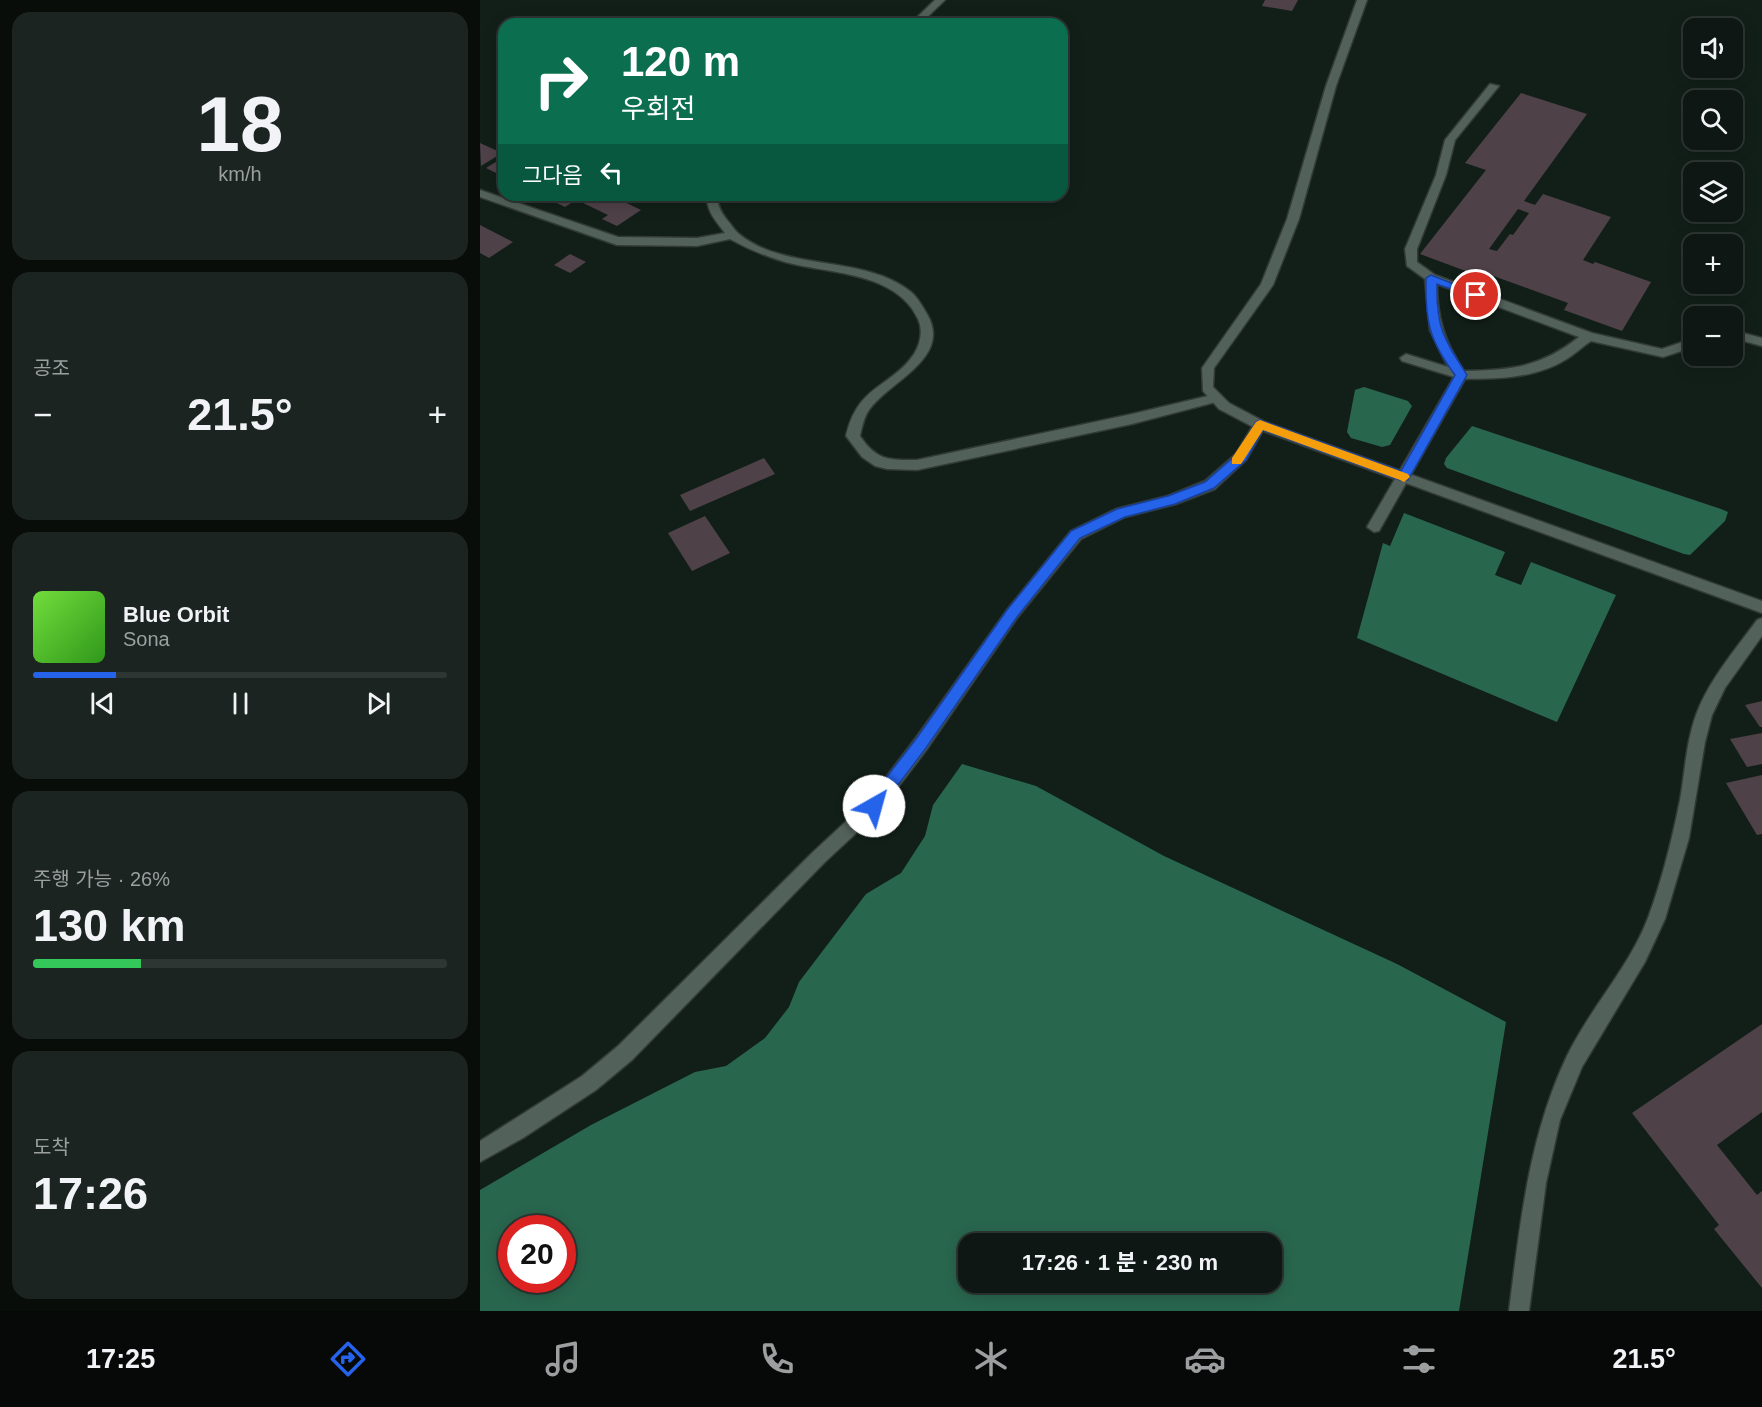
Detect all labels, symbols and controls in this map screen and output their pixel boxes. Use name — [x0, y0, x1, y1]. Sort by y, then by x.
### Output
map controls — [1683, 18, 1743, 366]
button: sound — [1683, 18, 1743, 78]
text: 120 m — [621, 38, 740, 85]
icon: right — [522, 42, 600, 120]
text: 18 — [197, 80, 283, 168]
button: search — [1683, 90, 1743, 150]
text: 우회전 — [621, 94, 696, 124]
icon: left — [595, 156, 628, 189]
button: layers — [1683, 162, 1743, 222]
text: km/h — [218, 163, 262, 185]
text: 그다음 — [522, 163, 583, 188]
button: + — [1683, 234, 1743, 294]
pin — [1450, 269, 1501, 320]
icon: arrive — [1459, 278, 1492, 311]
button: − — [1683, 306, 1743, 366]
text: 공조 — [33, 357, 70, 379]
text: 21.5° — [187, 389, 293, 440]
text: − — [33, 396, 52, 433]
text: + — [428, 396, 447, 433]
text: Blue Orbit — [123, 602, 229, 627]
text: Sona — [123, 628, 170, 650]
icon: previous — [86, 687, 119, 720]
icon: pause — [224, 687, 257, 720]
icon: next — [362, 687, 395, 720]
position arrow — [842, 774, 906, 838]
text: 주행 가능 · 26% — [33, 868, 170, 890]
text: 130 km — [33, 900, 186, 951]
text: 도착 — [33, 1136, 70, 1158]
text: 17:26 — [33, 1168, 148, 1219]
speed limit sign: 20 — [498, 1215, 576, 1293]
text: 17:26 · 1 분 · 230 m — [1022, 1250, 1218, 1275]
icon: directions — [327, 1338, 369, 1380]
icon: music — [542, 1338, 584, 1380]
icon: phone — [756, 1338, 798, 1380]
icon: climate — [970, 1338, 1012, 1380]
icon: car — [1184, 1338, 1226, 1380]
icon: filters — [1398, 1338, 1440, 1380]
text: 17:25 — [86, 1344, 155, 1374]
text: 21.5° — [1612, 1344, 1676, 1374]

